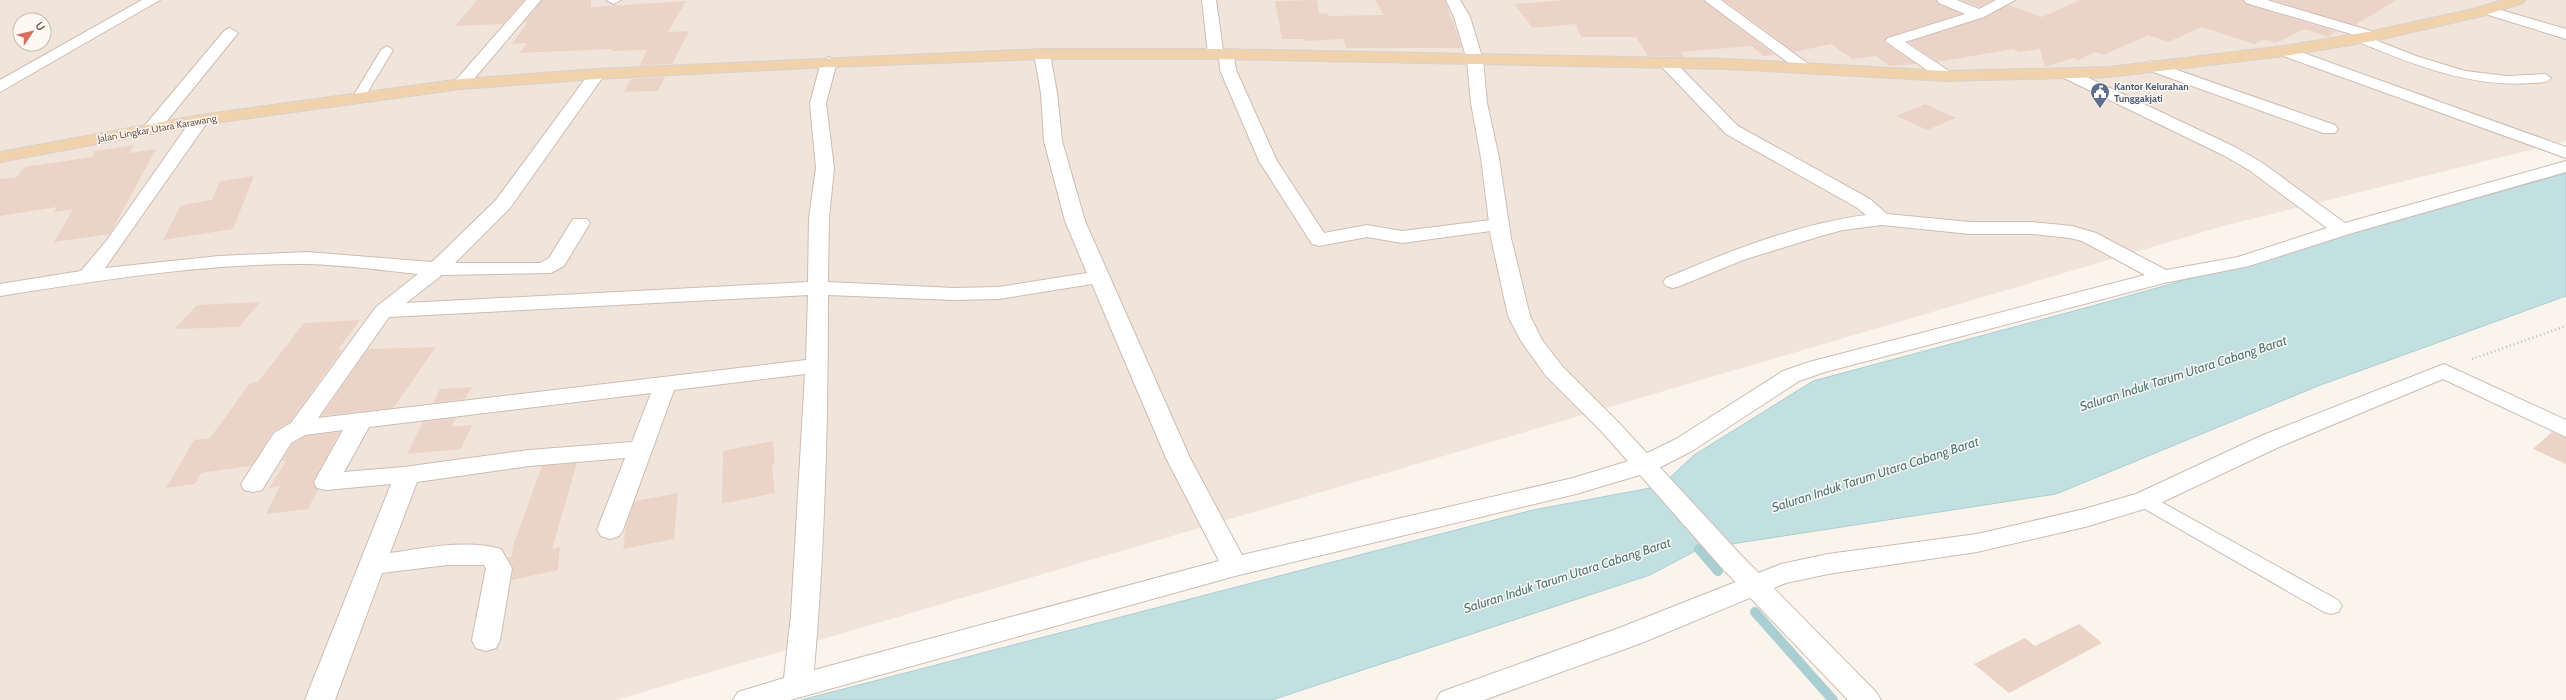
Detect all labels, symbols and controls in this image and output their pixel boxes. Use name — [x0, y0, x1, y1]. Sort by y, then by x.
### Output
north arrow — [12, 12, 52, 52]
text: U — [32, 19, 48, 34]
place label: Kantor Kelurahan Tunggakjati — [2114, 80, 2189, 105]
public building icon: Kantor Kelurahan Tunggakjati — [2089, 81, 2111, 109]
street label: Jalan Lingkar Utara Karawang — [95, 111, 219, 146]
water label: Saluran Induk Tarum Utara Cabang Barat — [2077, 332, 2290, 414]
water label: Saluran Induk Tarum Utara Cabang Barat — [1769, 433, 1982, 515]
water label: Saluran Induk Tarum Utara Cabang Barat — [1461, 534, 1674, 616]

